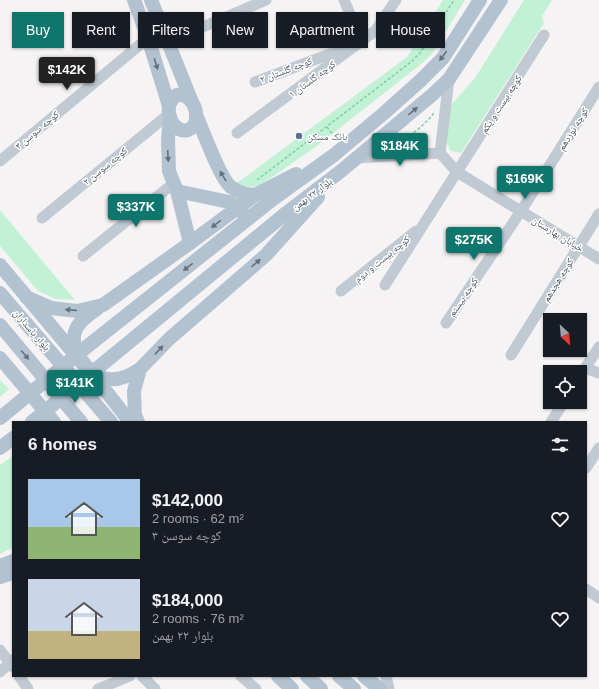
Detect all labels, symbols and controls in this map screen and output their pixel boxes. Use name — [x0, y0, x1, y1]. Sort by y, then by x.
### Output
chip: Buy — [12, 12, 64, 48]
chip: Rent — [72, 12, 130, 48]
chip: Filters — [138, 12, 204, 48]
chip: New — [212, 12, 268, 48]
chip: Apartment — [276, 12, 368, 48]
chip: House — [376, 12, 445, 48]
one-way arrow — [439, 51, 448, 62]
street label: کوچه گلستان ۲ — [258, 55, 314, 86]
pin: $142K — [39, 57, 95, 91]
one-way arrow — [153, 58, 159, 70]
street label: کوچه گلستان ۱ — [287, 58, 338, 100]
text: $142K — [48, 62, 86, 77]
street label: کوچه بیست و یکم — [478, 73, 526, 136]
one-way arrow — [408, 106, 418, 115]
street label: کوچه نوزدهم — [556, 106, 592, 153]
street label: کوچه سوسن ۳ — [13, 109, 62, 152]
marker: بانک مسکن — [294, 131, 304, 141]
place label: بانک مسکن — [307, 131, 347, 143]
pin: $184K — [372, 133, 428, 167]
text: $184K — [381, 138, 419, 153]
street label: کوچه سوسن ۲ — [81, 145, 130, 188]
one-way arrow — [165, 150, 172, 162]
pin: $169K — [497, 166, 553, 200]
one-way arrow — [220, 170, 227, 182]
text: $169K — [506, 171, 544, 186]
street label: بلوار ۲۲ بهمن — [290, 175, 335, 213]
pin: $337K — [108, 194, 164, 228]
text: $337K — [117, 199, 155, 214]
street label: خیابان بهارستان — [530, 214, 586, 255]
one-way arrow — [210, 219, 221, 228]
pin: $275K — [446, 227, 502, 261]
text: $275K — [455, 232, 493, 247]
street label: کوچه بیست و دوم — [352, 233, 413, 286]
street label: کوچه هجدهم — [540, 256, 577, 305]
one-way arrow — [251, 258, 261, 268]
one-way arrow — [183, 263, 194, 271]
street label: کوچه بیستم — [446, 276, 482, 320]
street label: بلوار پاسداران — [10, 307, 53, 354]
one-way arrow — [65, 307, 77, 314]
north arrow — [543, 313, 587, 357]
map controls — [543, 313, 587, 409]
one-way arrow — [154, 345, 164, 355]
one-way arrow — [21, 349, 30, 360]
button: locate — [543, 365, 587, 409]
pin: $141K — [47, 370, 103, 404]
text: $141K — [56, 375, 94, 390]
icon: filters — [549, 434, 571, 456]
text: 6 homes — [28, 435, 97, 454]
text: $142,000 — [152, 491, 223, 510]
icon: home — [60, 495, 108, 543]
icon: heart — [549, 508, 571, 530]
text: 2 rooms · 62 m² — [152, 511, 244, 526]
text: کوچه سوسن ۳ — [152, 528, 222, 543]
text: $184,000 — [152, 591, 223, 610]
icon: home — [60, 595, 108, 643]
icon: heart — [549, 608, 571, 630]
text: 2 rooms · 76 m² — [152, 611, 244, 626]
text: بلوار ۲۲ بهمن — [152, 628, 213, 643]

